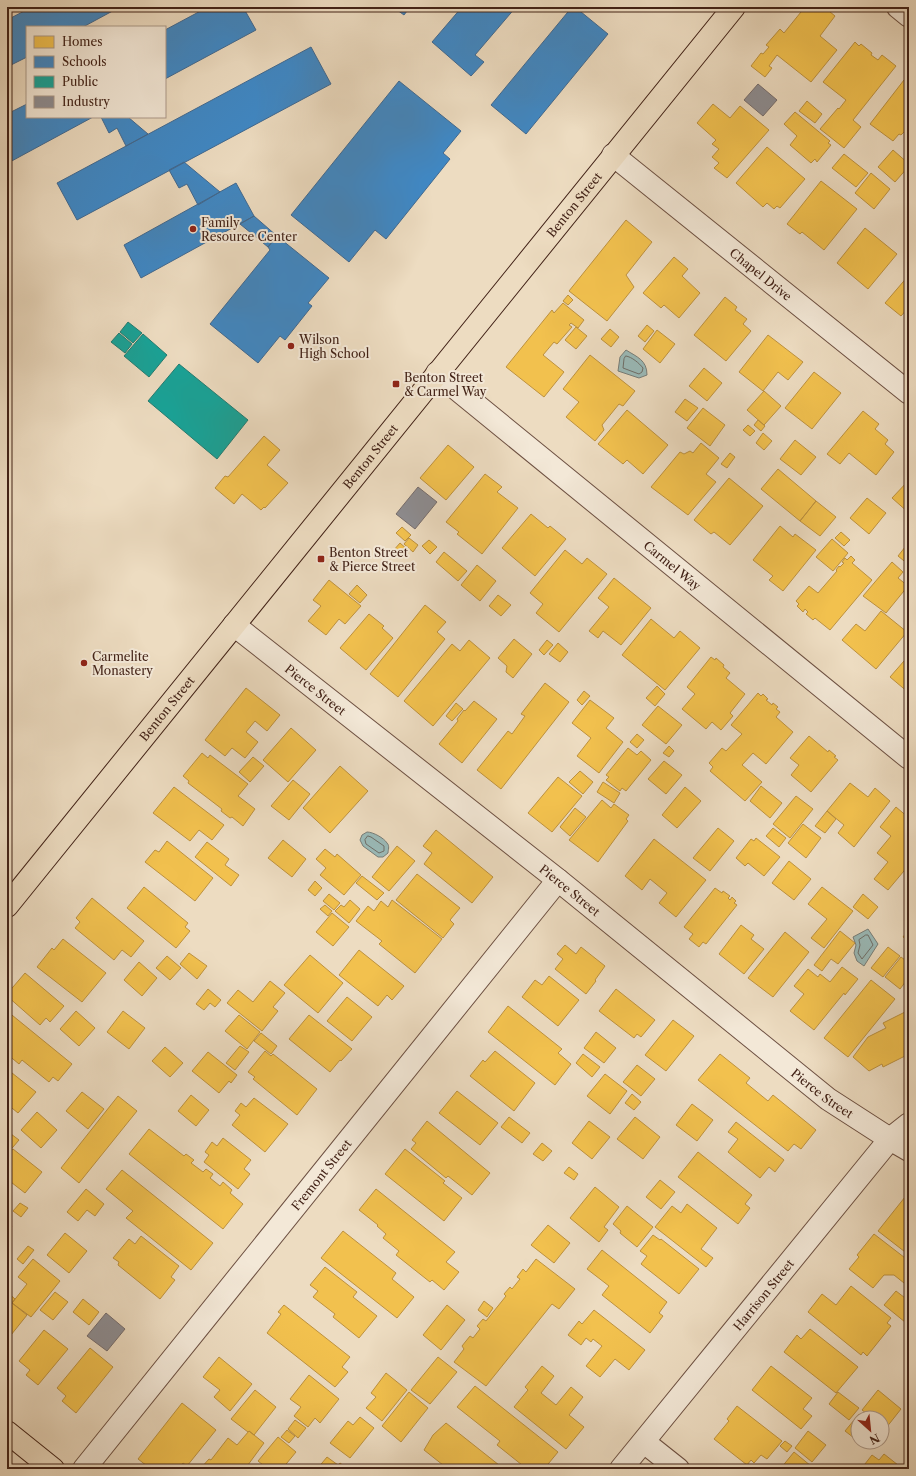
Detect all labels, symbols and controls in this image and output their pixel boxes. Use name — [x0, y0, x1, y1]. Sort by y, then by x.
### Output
legend — [26, 26, 166, 118]
text: Homes — [62, 34, 102, 49]
text: Schools — [62, 54, 107, 69]
text: Public — [62, 74, 98, 89]
text: Industry — [62, 94, 110, 109]
street label: Benton Street — [543, 168, 605, 240]
place label: Family Resource Center — [201, 215, 297, 244]
marker: Family Resource Center — [188, 224, 198, 234]
street label: Chapel Drive — [727, 245, 795, 304]
place label: Wilson High School — [298, 332, 370, 361]
marker: Wilson High School — [286, 341, 296, 351]
place label: Benton Street & Carmel Way — [404, 370, 487, 399]
marker: Benton Street & Carmel Way — [391, 379, 401, 389]
street label: Benton Street — [339, 420, 401, 492]
street label: Carmel Way — [641, 537, 705, 593]
place label: Benton Street & Pierce Street — [329, 545, 416, 574]
marker: Benton Street & Pierce Street — [316, 554, 326, 564]
place label: Carmelite Monastery — [92, 649, 153, 678]
marker: Carmelite Monastery — [79, 658, 89, 668]
street label: Pierce Street — [282, 661, 350, 718]
street label: Benton Street — [136, 672, 198, 744]
street label: Pierce Street — [537, 861, 604, 919]
street label: Pierce Street — [789, 1065, 857, 1121]
street label: Fremont Street — [288, 1135, 355, 1213]
street label: Harrison Street — [730, 1255, 797, 1333]
north arrow — [850, 1410, 890, 1450]
text: N — [867, 1431, 882, 1448]

